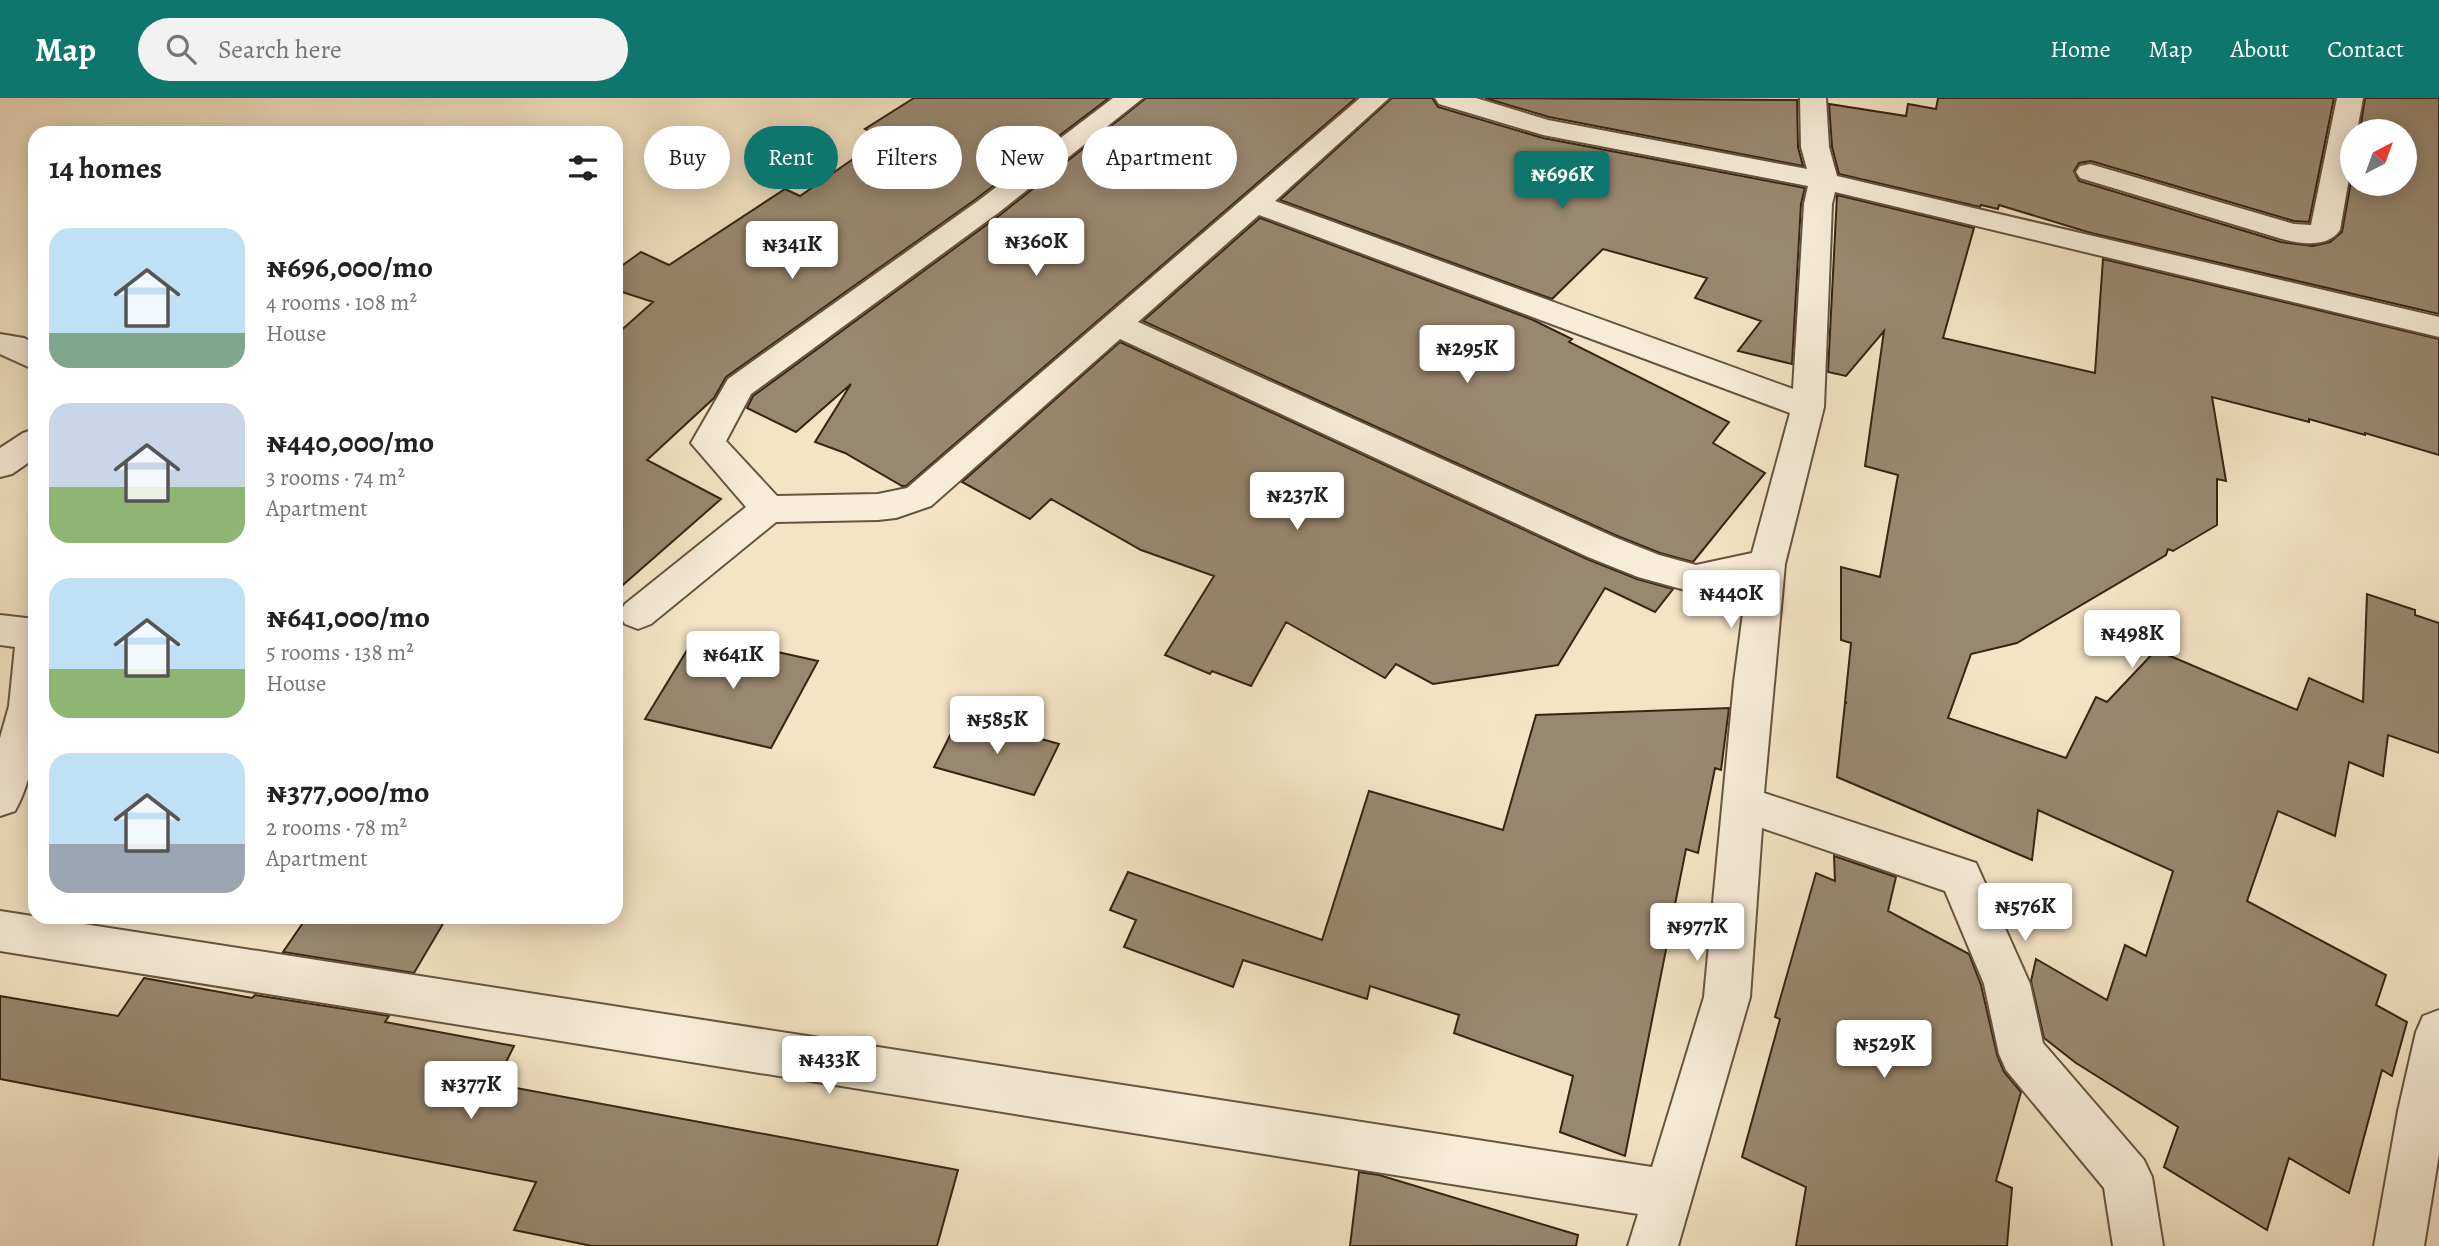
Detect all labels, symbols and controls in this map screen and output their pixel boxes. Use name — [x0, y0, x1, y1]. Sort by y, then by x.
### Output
search box — [138, 18, 628, 81]
text: Map — [35, 27, 96, 72]
icon: search — [162, 30, 200, 68]
text: Search here — [218, 32, 342, 67]
text: Home — [2050, 33, 2111, 65]
text: Map — [2149, 33, 2193, 65]
text: About — [2231, 33, 2289, 65]
text: Contact — [2327, 33, 2404, 65]
north arrow — [2340, 119, 2417, 196]
map controls — [2340, 119, 2417, 196]
chip: Buy — [644, 126, 730, 189]
chip: Rent — [744, 126, 838, 189]
chip: Filters — [852, 126, 962, 189]
chip: New — [976, 126, 1068, 189]
chip: Apartment — [1082, 126, 1237, 189]
text: 14 homes — [49, 148, 162, 188]
icon: filters — [564, 149, 602, 187]
pin: ₦696K — [1513, 152, 1611, 211]
text: ₦696K — [1530, 158, 1594, 189]
pin: ₦360K — [987, 218, 1085, 278]
pin: ₦341K — [743, 222, 841, 281]
text: ₦360K — [1004, 225, 1068, 256]
text: ₦341K — [762, 228, 822, 259]
text: ₦696,000/mo — [266, 247, 433, 287]
icon: home — [105, 256, 189, 340]
text: 4 rooms · 108 m² — [266, 287, 417, 318]
text: House — [266, 318, 326, 349]
pin: ₦295K — [1418, 326, 1516, 385]
text: ₦295K — [1436, 332, 1498, 363]
text: ₦440,000/mo — [266, 422, 434, 462]
icon: home — [105, 431, 189, 515]
text: 3 rooms · 74 m² — [266, 462, 405, 493]
pin: ₦237K — [1248, 472, 1346, 532]
text: ₦237K — [1266, 479, 1328, 510]
text: Apartment — [266, 493, 368, 524]
pin: ₦440K — [1682, 570, 1780, 630]
text: ₦440K — [1699, 577, 1763, 608]
text: ₦641,000/mo — [266, 597, 430, 637]
icon: home — [105, 606, 189, 690]
pin: ₦498K — [2083, 610, 2181, 670]
text: ₦498K — [2100, 617, 2164, 648]
pin: ₦641K — [684, 632, 782, 691]
text: 5 rooms · 138 m² — [266, 637, 414, 668]
text: ₦641K — [702, 638, 764, 669]
text: House — [266, 668, 326, 699]
pin: ₦585K — [948, 696, 1046, 756]
text: ₦585K — [966, 703, 1028, 734]
text: ₦377,000/mo — [266, 772, 430, 812]
icon: home — [105, 781, 189, 865]
text: 2 rooms · 78 m² — [266, 812, 407, 843]
text: Apartment — [266, 843, 368, 874]
pin: ₦576K — [1976, 884, 2074, 943]
text: ₦576K — [1994, 890, 2056, 921]
pin: ₦977K — [1648, 904, 1746, 963]
text: ₦977K — [1666, 910, 1728, 941]
pin: ₦529K — [1835, 1020, 1933, 1080]
text: ₦529K — [1853, 1027, 1915, 1058]
pin: ₦433K — [780, 1037, 878, 1096]
text: ₦433K — [798, 1043, 860, 1074]
pin: ₦377K — [422, 1062, 520, 1121]
text: ₦377K — [441, 1068, 501, 1099]

